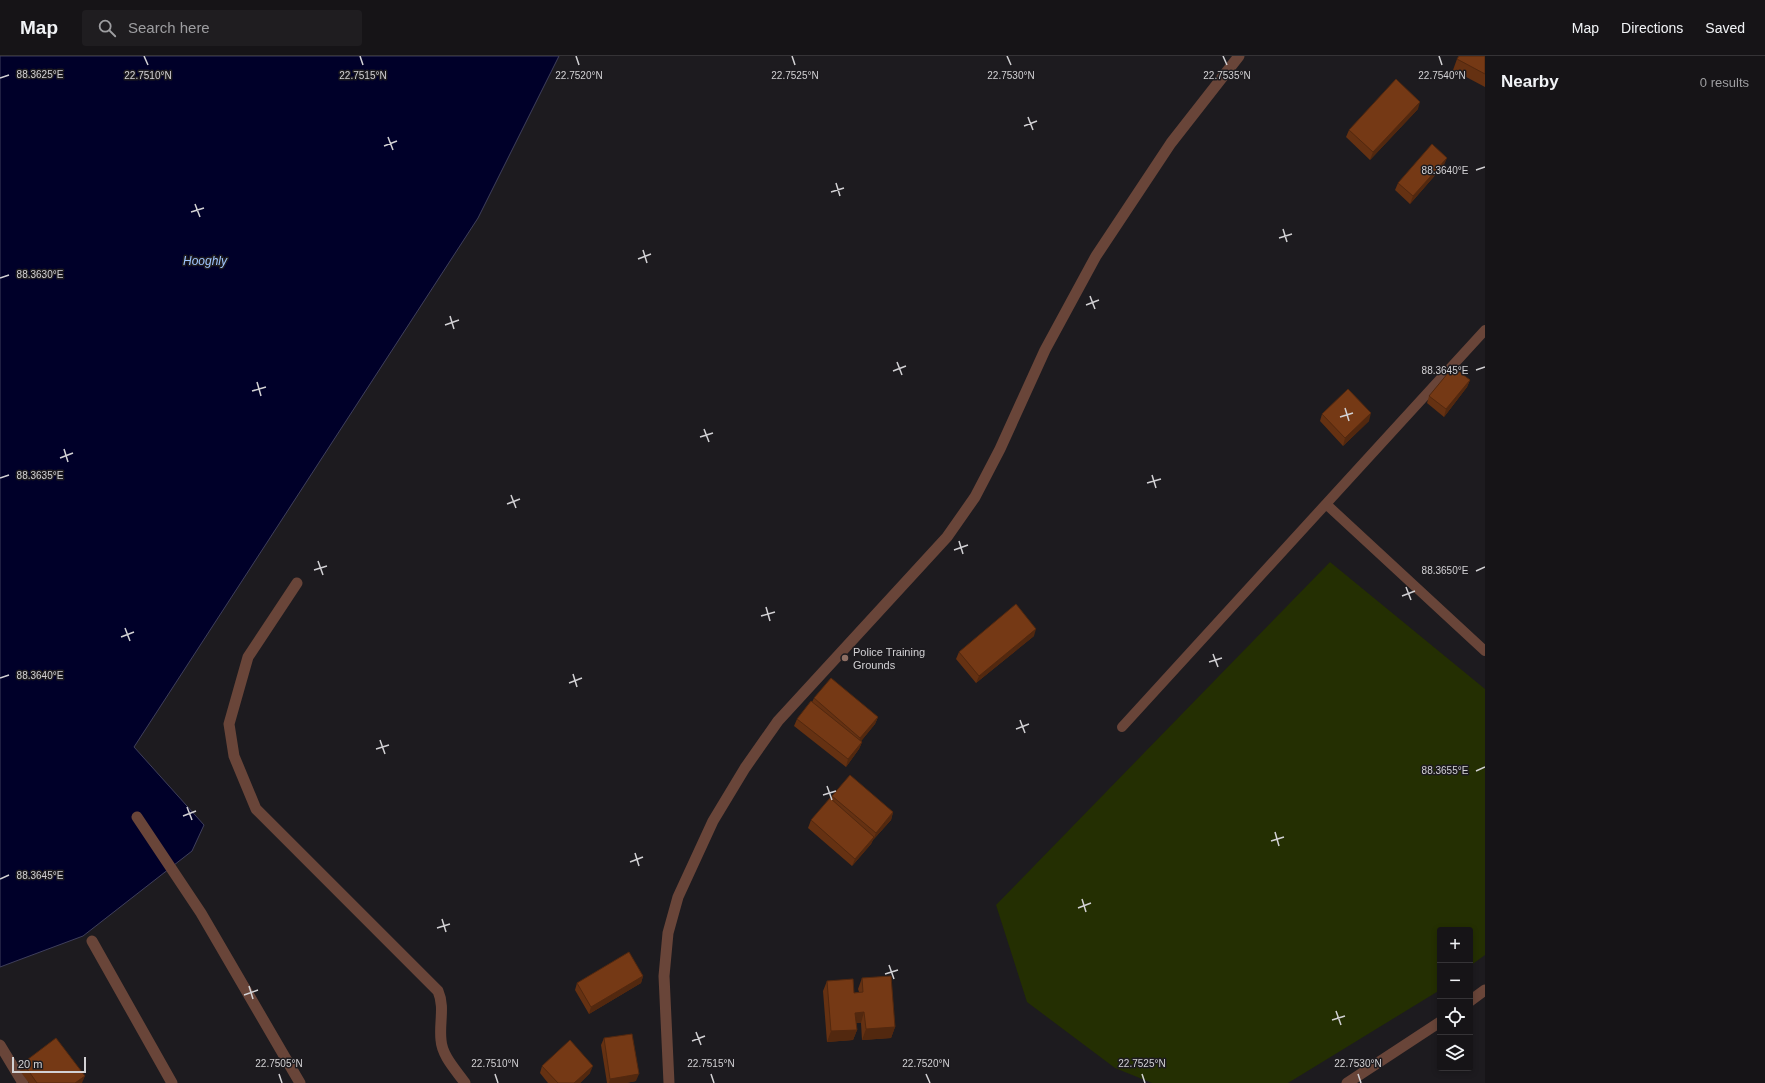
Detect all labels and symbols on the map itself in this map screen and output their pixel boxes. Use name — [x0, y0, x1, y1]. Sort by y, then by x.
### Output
text: 88.3625°E — [17, 69, 64, 80]
text: 22.7510°N — [124, 70, 172, 81]
text: 22.7515°N — [339, 70, 387, 81]
text: 22.7520°N — [555, 70, 603, 81]
text: 22.7525°N — [771, 70, 819, 81]
text: 22.7530°N — [987, 70, 1035, 81]
text: 22.7535°N — [1203, 70, 1251, 81]
text: 22.7540°N — [1418, 70, 1466, 81]
text: 88.3640°E — [1422, 165, 1469, 176]
water label: Hooghly — [183, 254, 228, 268]
text: 88.3630°E — [17, 269, 64, 280]
text: 88.3645°E — [1422, 365, 1469, 376]
text: 88.3635°E — [17, 470, 64, 481]
text: 88.3650°E — [1422, 565, 1469, 576]
place label: Police Training Grounds — [853, 646, 925, 671]
marker: Police Training Grounds — [840, 653, 850, 663]
text: 88.3640°E — [17, 670, 64, 681]
text: 88.3655°E — [1422, 765, 1469, 776]
text: 88.3645°E — [17, 870, 64, 881]
scale bar — [12, 1055, 86, 1074]
text: 22.7505°N — [255, 1058, 303, 1069]
text: 22.7510°N — [471, 1058, 519, 1069]
text: 22.7515°N — [687, 1058, 735, 1069]
text: 22.7520°N — [902, 1058, 950, 1069]
text: 22.7525°N — [1118, 1058, 1166, 1069]
text: 22.7530°N — [1334, 1058, 1382, 1069]

